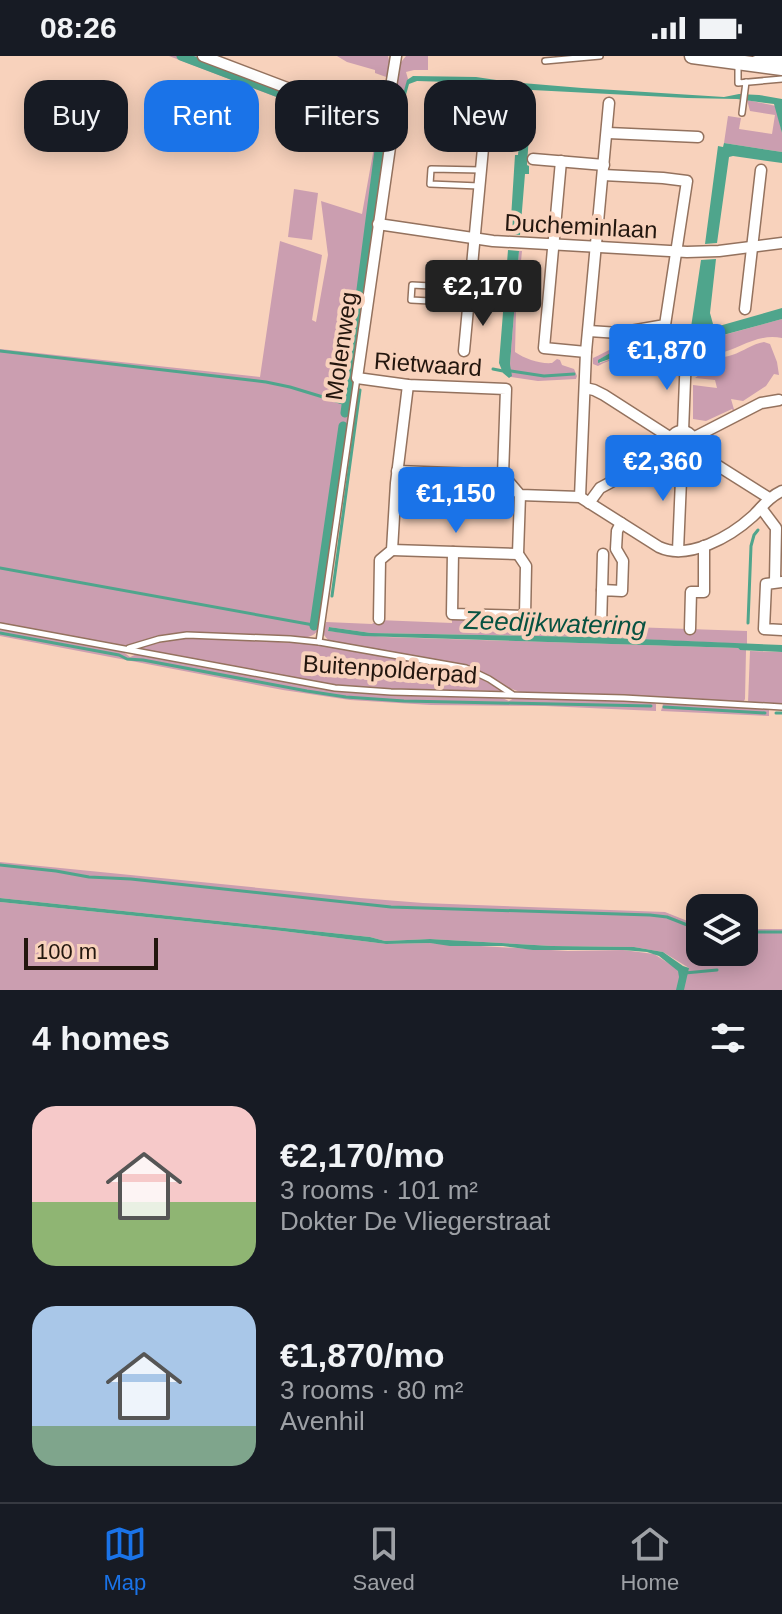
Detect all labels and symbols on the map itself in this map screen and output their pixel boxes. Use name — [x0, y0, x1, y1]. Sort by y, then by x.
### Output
street label: Ducheminlaan — [504, 209, 658, 243]
pin: €2,170 — [418, 260, 548, 328]
street label: Molenweg — [320, 290, 362, 402]
pin: €1,870 — [602, 324, 732, 392]
street label: Rietwaard — [373, 347, 483, 381]
pin: €2,360 — [598, 435, 728, 503]
pin: €1,150 — [391, 467, 521, 535]
water label: Zeedijkwatering — [462, 605, 647, 641]
street label: Buitenpolderpad — [302, 649, 478, 689]
scale bar — [24, 934, 158, 970]

